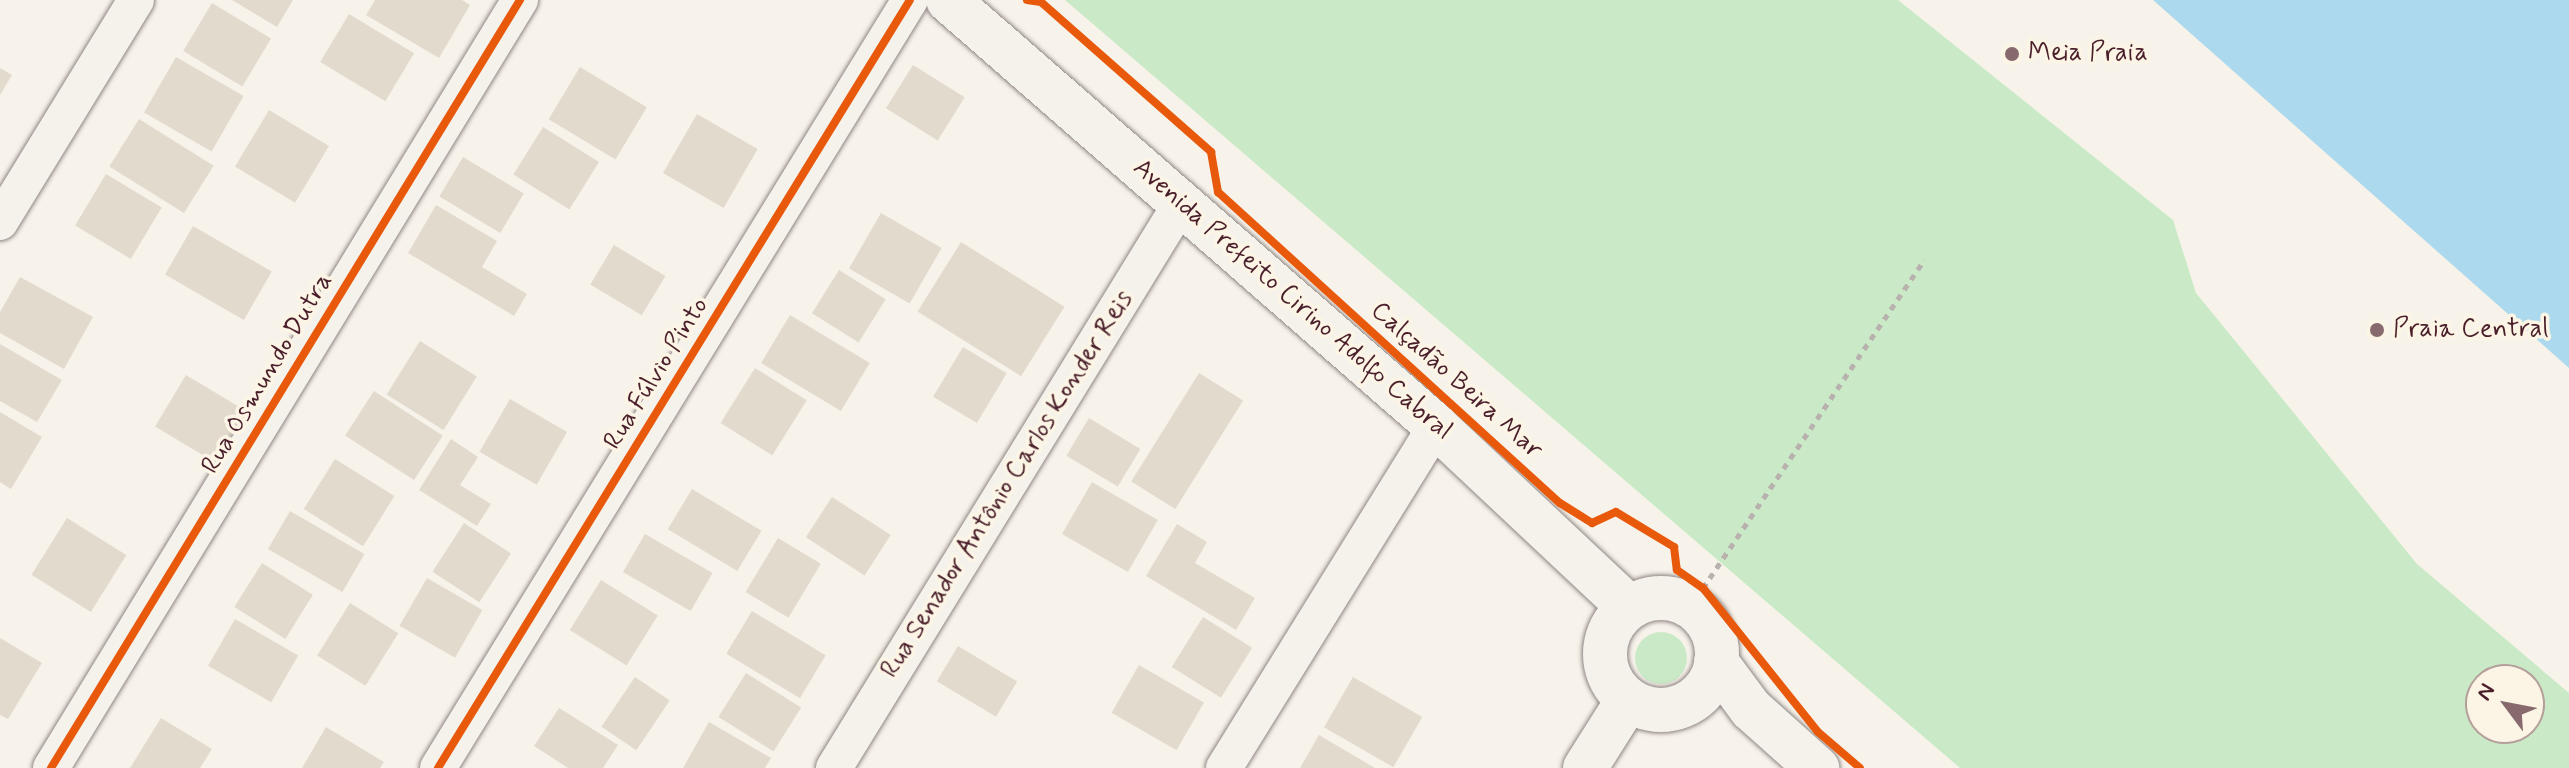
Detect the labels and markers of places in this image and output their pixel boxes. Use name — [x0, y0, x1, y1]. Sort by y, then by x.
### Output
place label: Meia Praia — [2028, 38, 2150, 70]
marker: Meia Praia — [2003, 45, 2021, 63]
place label: Praia Central — [2393, 314, 2549, 346]
marker: Praia Central — [2368, 321, 2386, 339]

